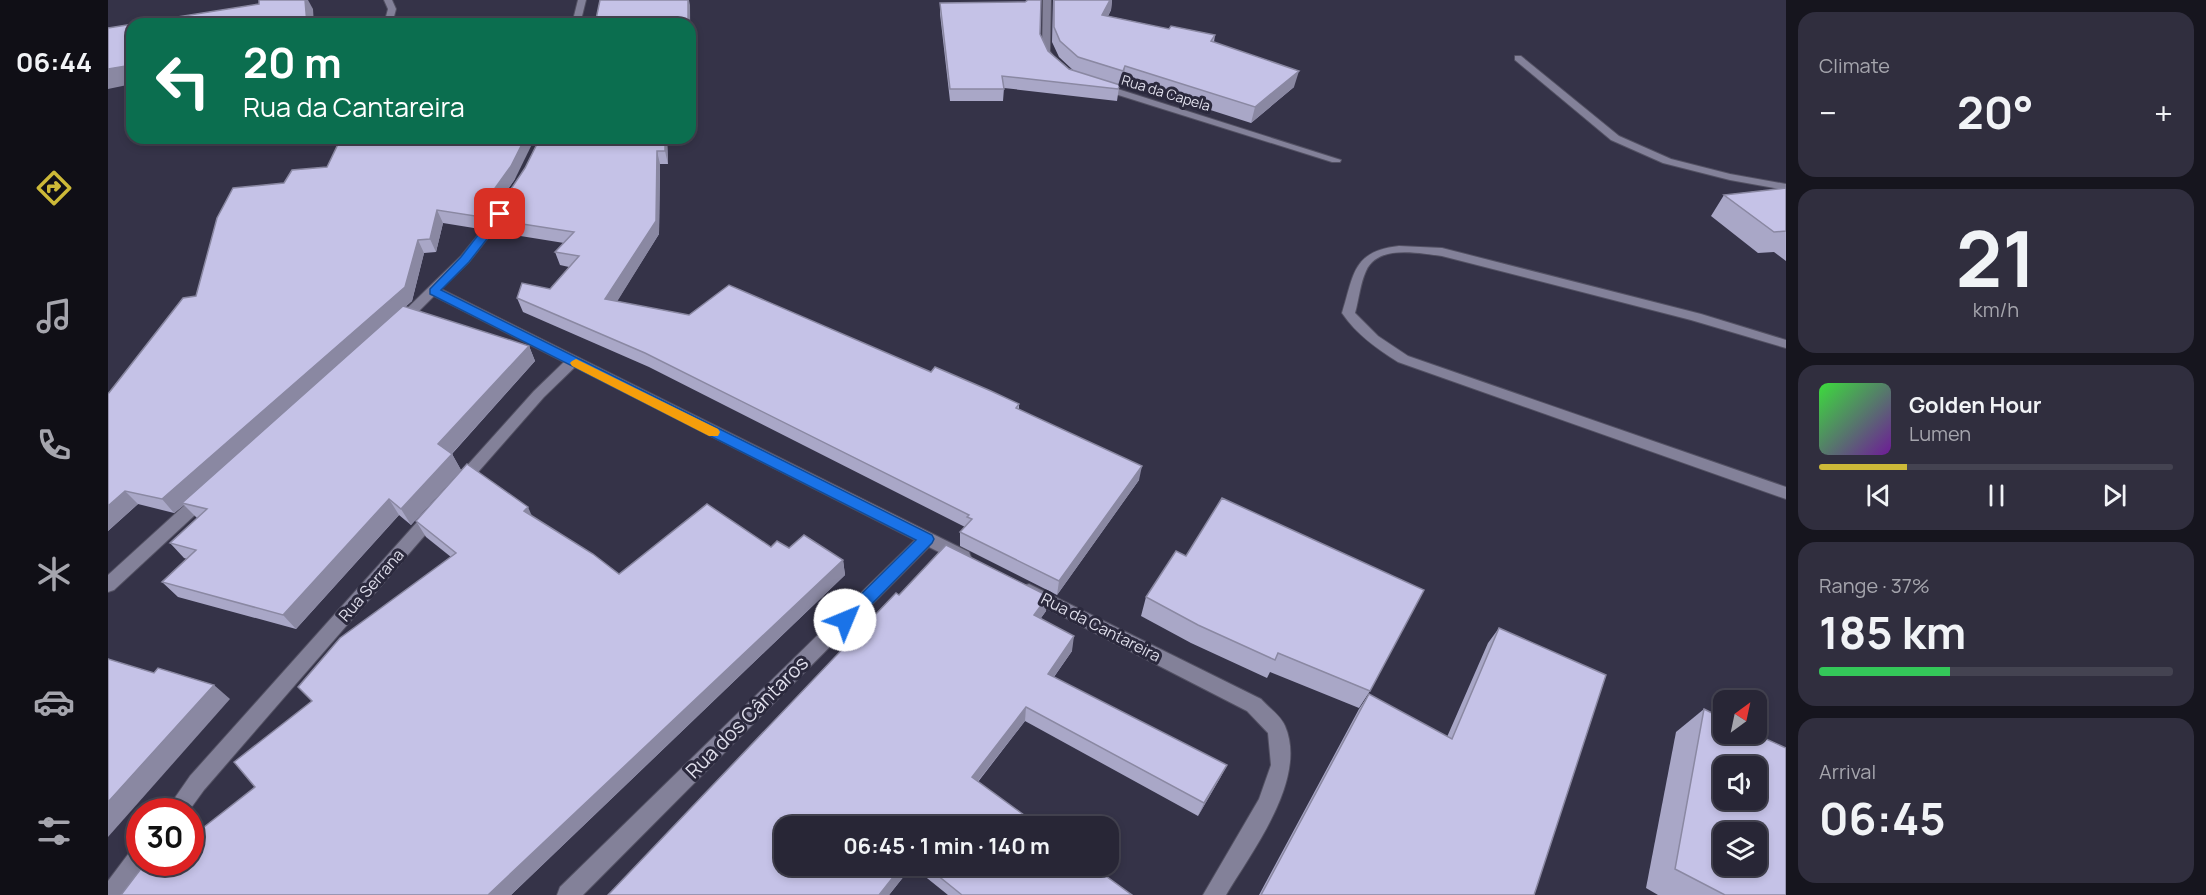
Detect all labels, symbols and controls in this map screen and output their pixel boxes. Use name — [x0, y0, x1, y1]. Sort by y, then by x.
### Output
text: 20 m — [243, 33, 342, 91]
icon: left — [144, 42, 222, 120]
text: 06:44 — [16, 43, 92, 80]
text: Climate — [1819, 52, 1890, 79]
street label: Rua da Capela — [1119, 70, 1213, 115]
text: 20° — [1957, 81, 2034, 143]
text: Rua da Cantareira — [243, 88, 465, 125]
text: − — [1819, 90, 1837, 135]
text: + — [2154, 90, 2173, 135]
icon: directions — [33, 167, 75, 209]
pin — [474, 188, 525, 239]
icon: arrive — [483, 197, 516, 230]
text: 21 — [1956, 204, 2036, 310]
icon: music — [33, 295, 75, 337]
text: km/h — [1973, 296, 2019, 323]
text: Golden Hour — [1909, 390, 2042, 420]
text: Lumen — [1909, 420, 1971, 447]
icon: phone — [33, 424, 75, 466]
icon: previous — [1862, 479, 1895, 512]
icon: pause — [1980, 479, 2013, 512]
icon: next — [2098, 479, 2131, 512]
street label: Rua Serrana — [333, 544, 409, 626]
icon: climate — [33, 553, 75, 595]
text: Range · 37% — [1819, 572, 1930, 599]
street label: Rua da Cantareira — [1037, 587, 1165, 667]
position arrow — [813, 588, 877, 652]
text: 185 km — [1819, 601, 1966, 663]
street label: Rua dos Cântaros — [679, 649, 814, 784]
icon: car — [33, 681, 75, 723]
north arrow — [1713, 690, 1767, 744]
map controls — [1713, 690, 1767, 876]
button: sound — [1713, 756, 1767, 810]
text: Arrival — [1819, 758, 1876, 785]
text: 06:45 — [1819, 787, 1946, 849]
speed limit sign: 30 — [126, 798, 204, 876]
icon: filters — [33, 810, 75, 852]
button: layers — [1713, 822, 1767, 876]
text: 06:45 · 1 min · 140 m — [843, 831, 1050, 861]

